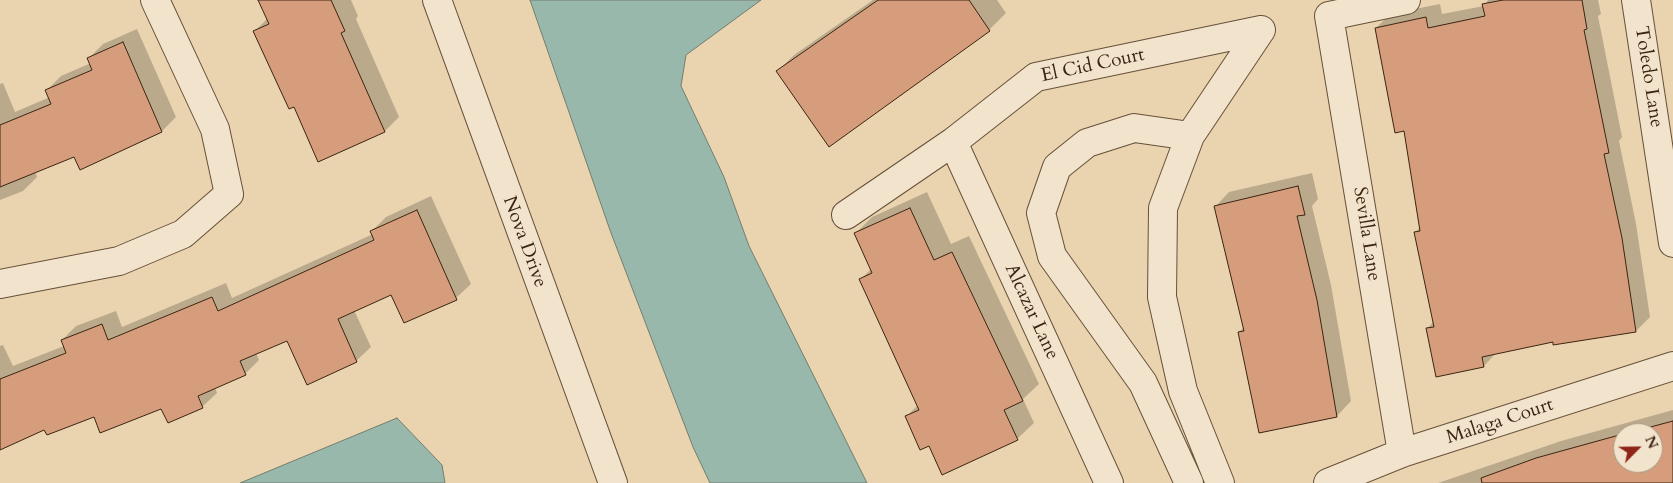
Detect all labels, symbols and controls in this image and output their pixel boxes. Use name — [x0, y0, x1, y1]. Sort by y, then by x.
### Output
street label: Toledo Lane — [1629, 25, 1667, 129]
street label: El Cid Court — [1039, 44, 1147, 88]
street label: Sevilla Lane — [1347, 185, 1385, 283]
street label: Nova Drive — [497, 193, 551, 291]
street label: Alcazar Lane — [999, 260, 1063, 364]
street label: Malaga Court — [1444, 394, 1556, 450]
north arrow — [1613, 423, 1663, 473]
text: N — [1640, 433, 1662, 452]

